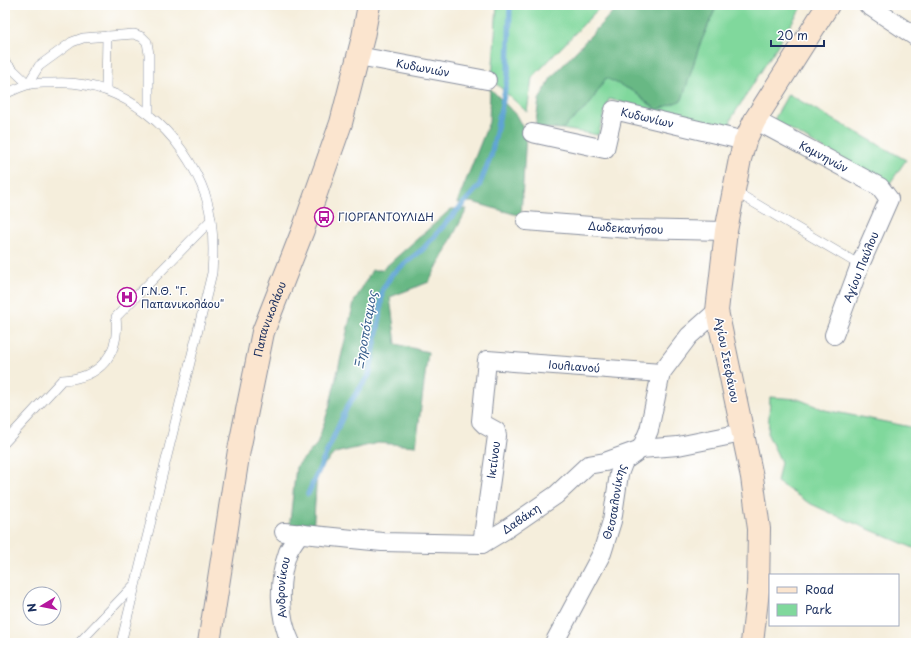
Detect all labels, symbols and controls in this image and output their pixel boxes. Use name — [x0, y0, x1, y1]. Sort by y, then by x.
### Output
scale bar — [771, 22, 824, 48]
text: 20 m — [777, 26, 808, 44]
street label: Κυδωνιών — [395, 54, 451, 81]
street label: Κυδωνίων — [619, 103, 676, 132]
street label: Κομνηνών — [796, 136, 852, 177]
bus stop icon: ΓΙΟΡΓΑΝΤΟΥΛΙΔΗ — [313, 206, 335, 228]
place label: ΓΙΟΡΓΑΝΤΟΥΛΙΔΗ — [338, 208, 434, 225]
street label: Δωδεκανήσου — [587, 217, 664, 238]
street label: Αγίου Παύλου — [839, 229, 882, 305]
street label: Παπανικολάου — [249, 279, 290, 358]
place label: Γ.Ν.Θ. "Γ. Παπανικολάου" — [141, 282, 224, 312]
hospital icon: Γ.Ν.Θ. "Γ. Παπανικολάου" — [116, 286, 138, 308]
water label: Ξηροπόταμος — [349, 289, 381, 370]
street label: Αγίου Στεφάνου — [711, 316, 744, 404]
street label: Ιουλιανού — [548, 356, 601, 376]
street label: Ικτίνου — [482, 440, 504, 480]
street label: Θεσσαλονίκης — [598, 461, 630, 542]
street label: Δαβάκη — [498, 499, 544, 538]
street label: Ανδρονίκου — [272, 554, 294, 620]
legend — [769, 574, 899, 626]
text: Road — [805, 580, 834, 598]
north arrow — [22, 586, 62, 626]
text: Park — [805, 600, 832, 618]
text: N — [22, 602, 41, 614]

